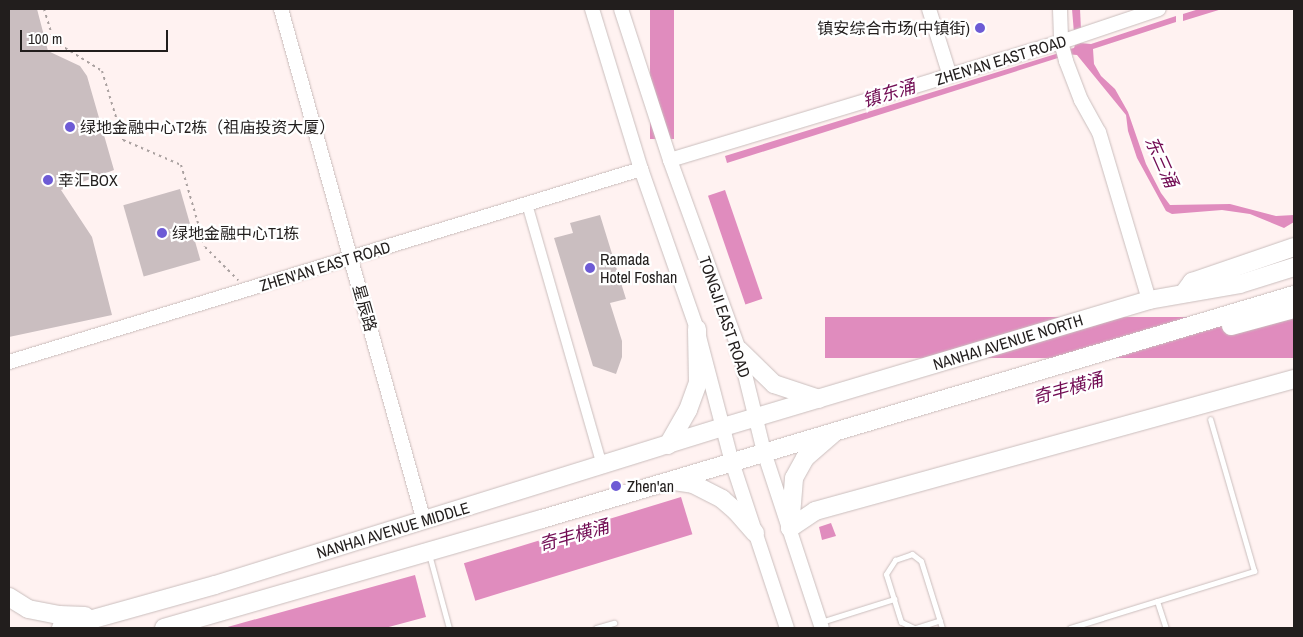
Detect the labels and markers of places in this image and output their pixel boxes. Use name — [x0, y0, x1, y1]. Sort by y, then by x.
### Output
place label: 镇安综合市场(中镇街) — [817, 18, 970, 38]
marker: 镇安综合市场(中镇街) — [974, 22, 986, 34]
place label: 绿地金融中心T2栋（祖庙投资大厦） — [80, 117, 335, 137]
marker: 绿地金融中心T2栋（祖庙投资大厦） — [64, 121, 76, 133]
place label: 幸汇BOX — [58, 170, 118, 190]
marker: 幸汇BOX — [42, 174, 54, 186]
place label: 绿地金融中心T1栋 — [172, 223, 299, 243]
marker: 绿地金融中心T1栋 — [156, 227, 168, 239]
place label: Ramada Hotel Foshan — [600, 249, 677, 287]
marker: Ramada Hotel Foshan — [584, 262, 596, 274]
place label: Zhen'an — [627, 476, 674, 496]
marker: Zhen'an — [609, 479, 623, 493]

